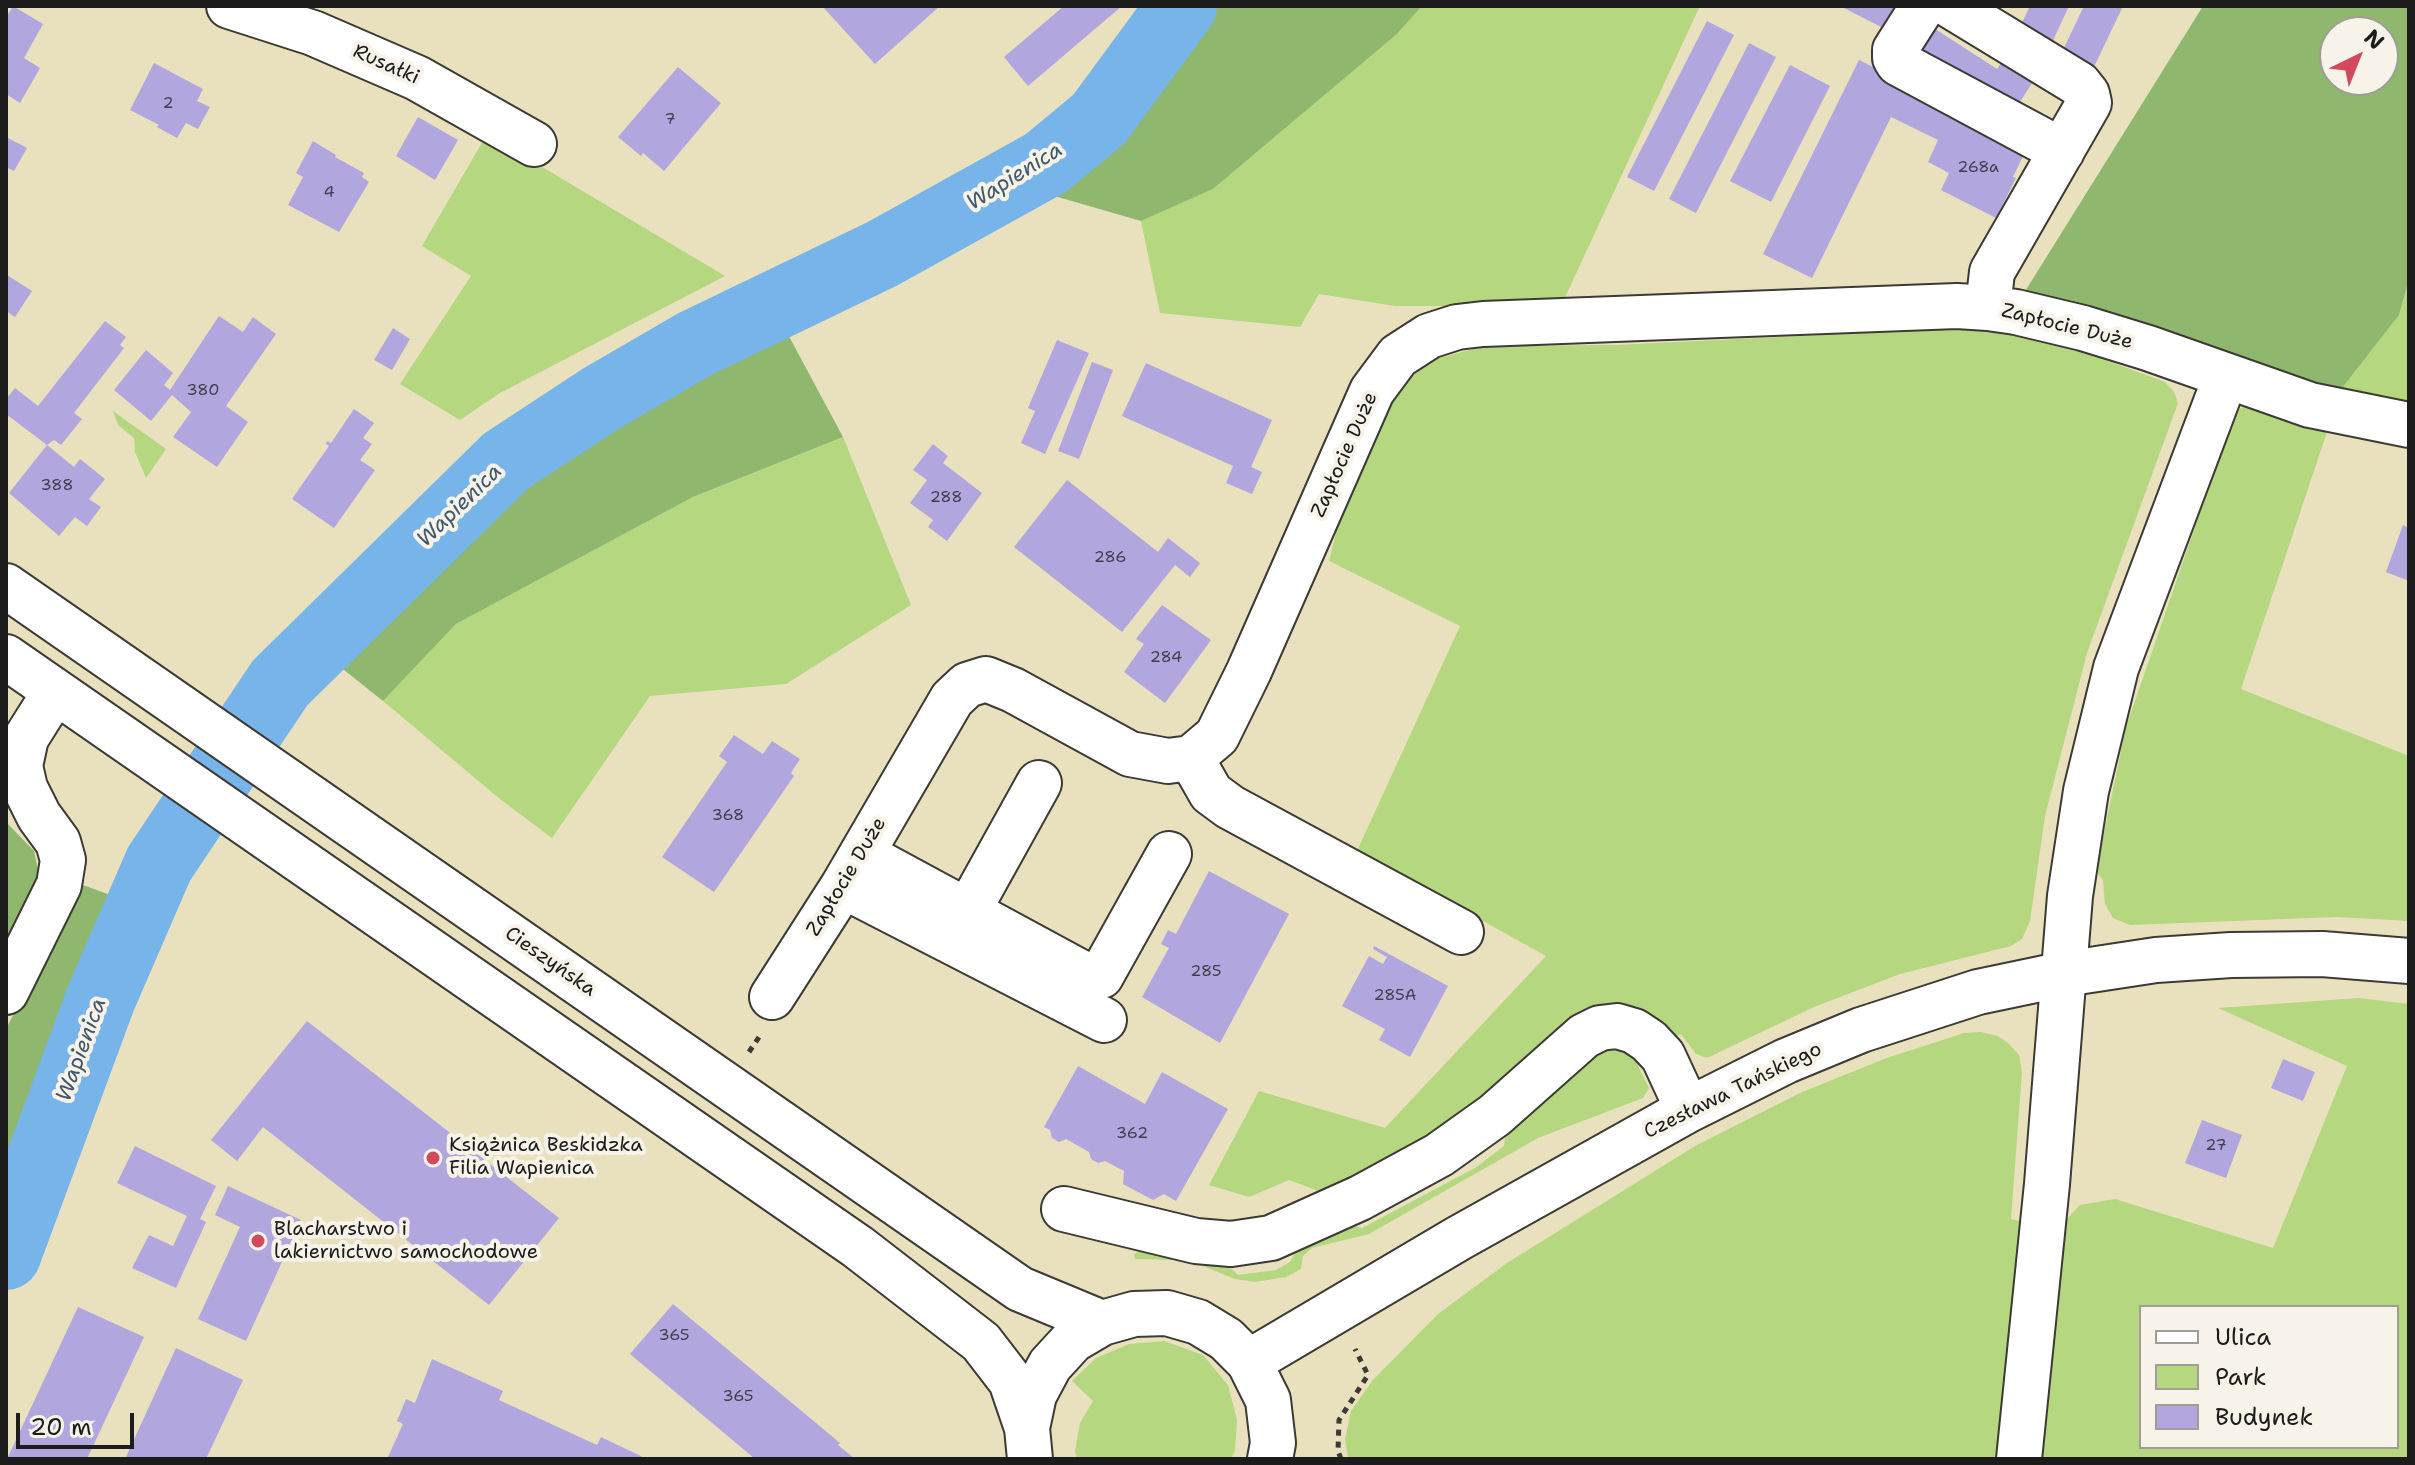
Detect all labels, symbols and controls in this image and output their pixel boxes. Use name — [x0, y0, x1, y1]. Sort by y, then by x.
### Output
north arrow — [2319, 16, 2399, 96]
text: N — [2358, 23, 2391, 56]
street label: Rusałki — [349, 40, 423, 90]
house number: 2 — [162, 94, 174, 114]
house number: 7 — [664, 110, 676, 130]
water label: Wapienica — [962, 137, 1068, 217]
house number: 268a — [1957, 158, 1999, 178]
house number: 4 — [323, 183, 335, 203]
street label: Zapłocie Duże — [1999, 299, 2135, 355]
house number: 380 — [187, 381, 219, 401]
street label: Zapłocie Duże — [1307, 389, 1383, 521]
water label: Wapienica — [412, 459, 508, 553]
house number: 388 — [41, 476, 73, 496]
house number: 288 — [930, 488, 962, 508]
house number: 286 — [1094, 548, 1126, 568]
house number: 284 — [1150, 648, 1182, 668]
house number: 368 — [712, 806, 744, 826]
street label: Zapłocie Duże — [802, 813, 892, 941]
street label: Cieszyńska — [500, 922, 600, 1002]
house number: 285 — [1190, 962, 1222, 982]
house number: 285A — [1374, 986, 1416, 1006]
water label: Wapienica — [51, 995, 113, 1105]
street label: Czesława Tańskiego — [1640, 1038, 1826, 1144]
house number: 362 — [1116, 1124, 1148, 1144]
place label: Książnica Beskidzka Filia Wapienica — [449, 1134, 643, 1181]
house number: 27 — [2205, 1136, 2227, 1156]
marker: Książnica Beskidzka Filia Wapienica — [424, 1149, 442, 1167]
place label: Blacharstwo i lakiernictwo samochodowe — [274, 1218, 538, 1265]
marker: Blacharstwo i lakiernictwo samochodowe — [249, 1232, 267, 1250]
legend — [2139, 1305, 2399, 1449]
text: Ulica — [2215, 1321, 2271, 1353]
house number: 365 — [658, 1326, 690, 1346]
text: Park — [2215, 1361, 2267, 1393]
house number: 365 — [722, 1387, 754, 1407]
scale bar — [20, 1397, 138, 1447]
text: Budynek — [2215, 1401, 2313, 1433]
text: 20 m — [30, 1411, 92, 1443]

